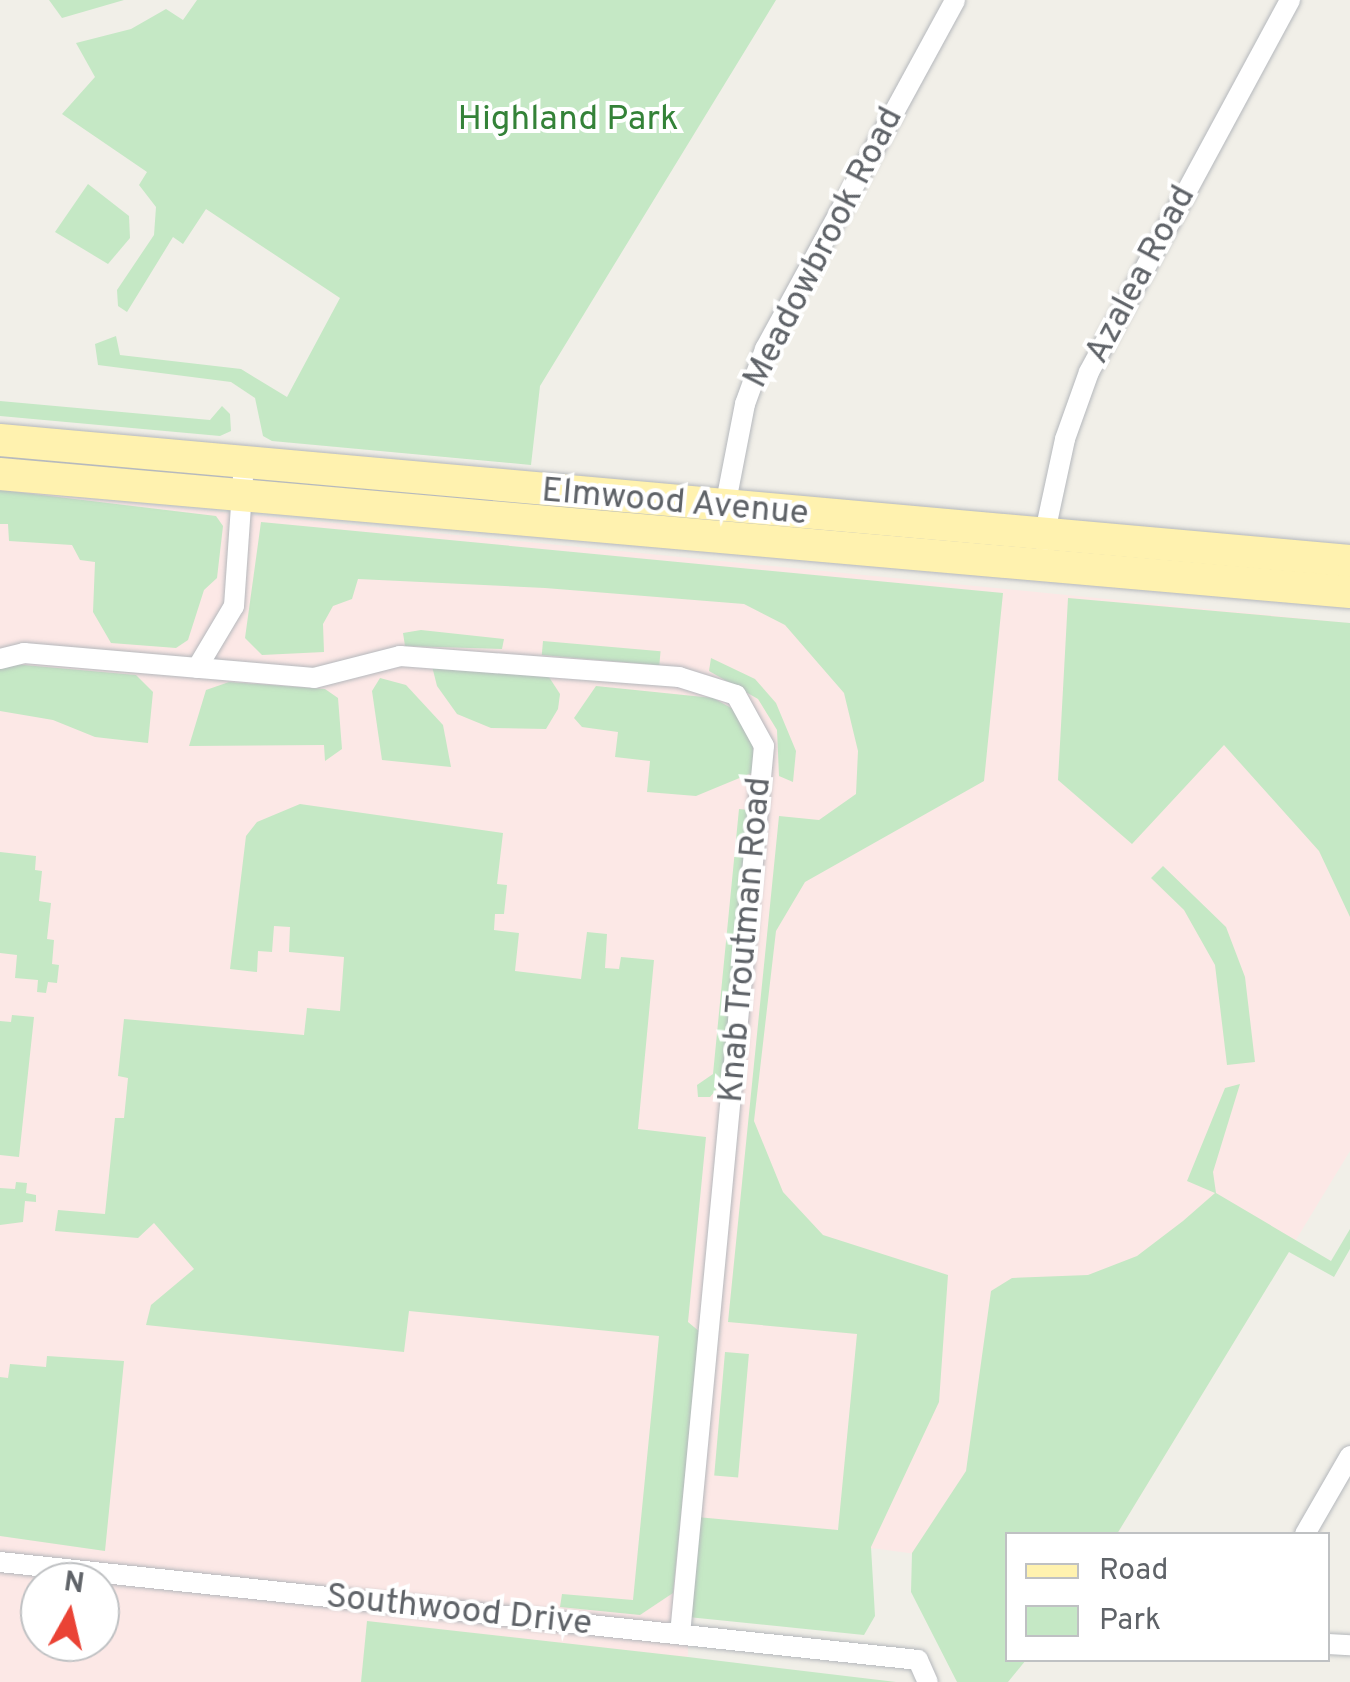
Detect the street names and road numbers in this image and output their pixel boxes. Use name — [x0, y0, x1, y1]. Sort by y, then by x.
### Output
street label: Meadowbrook Road — [735, 101, 913, 395]
street label: Azalea Road — [1077, 179, 1205, 371]
street label: Elmwood Avenue — [539, 470, 811, 536]
street label: Knab Troutman Road — [711, 775, 781, 1105]
street label: Southwood Drive — [324, 1576, 594, 1646]

